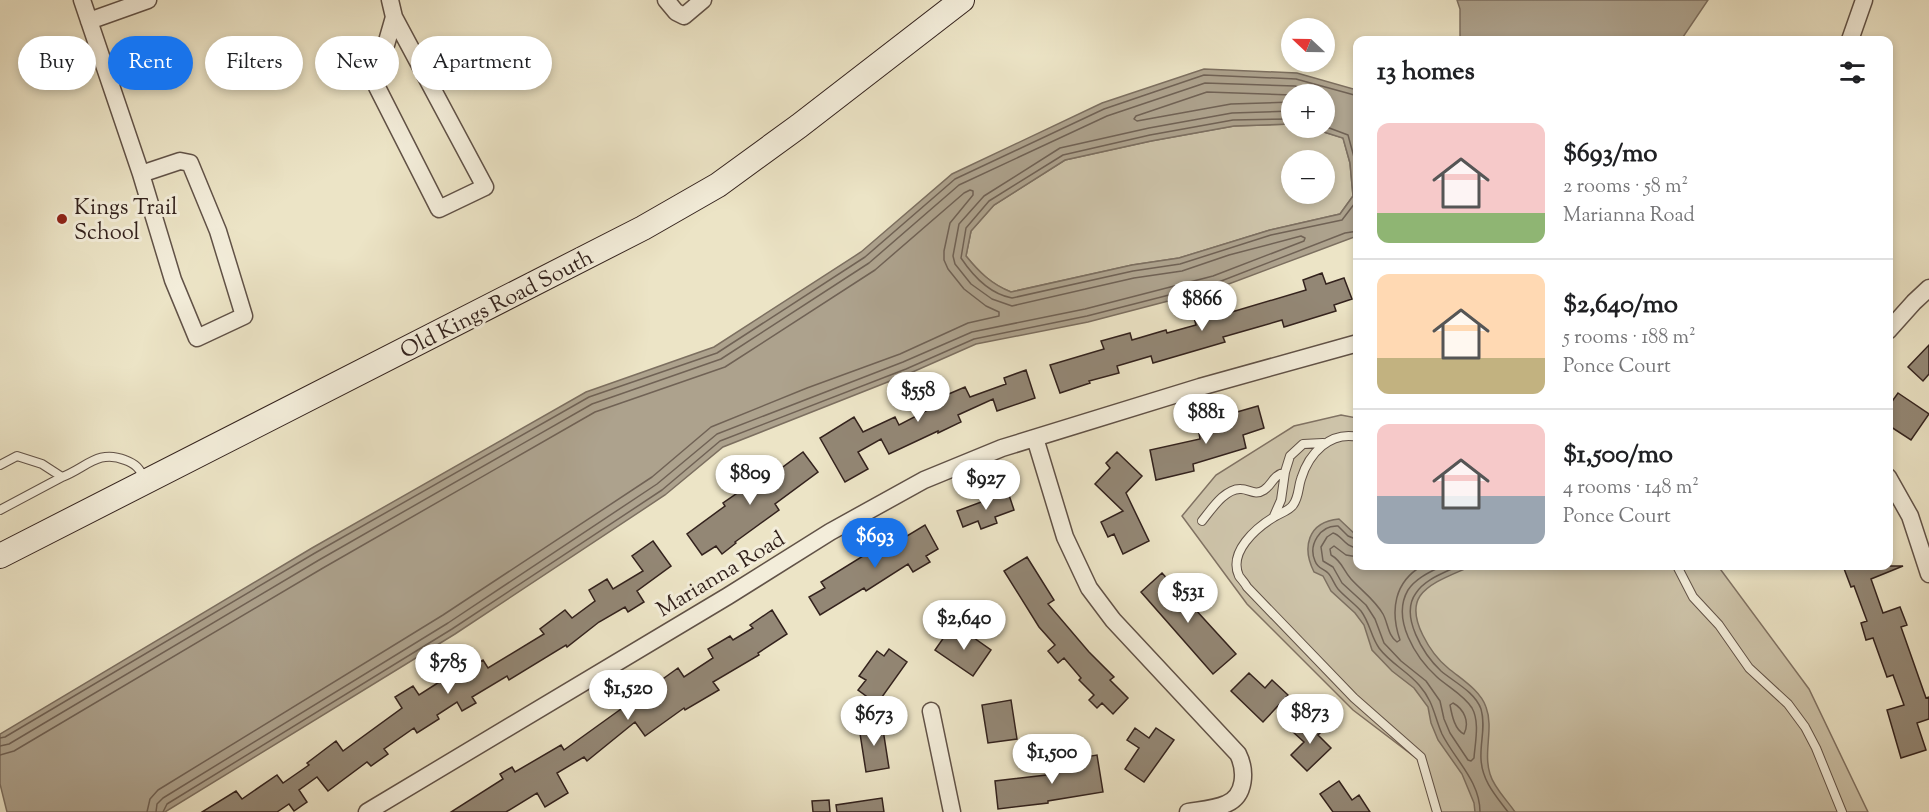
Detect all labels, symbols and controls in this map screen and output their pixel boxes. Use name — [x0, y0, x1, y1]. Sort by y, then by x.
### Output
north arrow — [1281, 18, 1335, 72]
map controls — [1281, 18, 1335, 204]
chip: Buy — [18, 36, 96, 90]
chip: Rent — [108, 36, 193, 90]
chip: Filters — [205, 36, 303, 90]
chip: New — [315, 36, 399, 90]
chip: Apartment — [411, 36, 552, 90]
text: 13 homes — [1377, 54, 1475, 91]
icon: filters — [1836, 56, 1869, 89]
button: + — [1281, 84, 1335, 138]
text: $693/mo — [1563, 136, 1657, 173]
icon: home — [1425, 147, 1497, 219]
button: − — [1281, 150, 1335, 204]
text: 2 rooms · 58 m² — [1563, 173, 1688, 202]
place label: Kings Trail School — [74, 193, 177, 250]
text: Marianna Road — [1563, 202, 1695, 231]
marker: Kings Trail School — [55, 212, 69, 226]
street label: Old Kings Road South — [395, 243, 600, 368]
pin: $866 — [1166, 281, 1238, 332]
text: $866 — [1182, 286, 1222, 315]
text: $2,640/mo — [1563, 287, 1678, 324]
icon: home — [1425, 298, 1497, 370]
text: 5 rooms · 188 m² — [1563, 324, 1696, 353]
text: Ponce Court — [1563, 353, 1671, 382]
pin: $558 — [882, 372, 954, 423]
text: $558 — [901, 377, 935, 406]
pin: $881 — [1170, 394, 1242, 445]
text: $881 — [1187, 399, 1225, 428]
text: $1,500/mo — [1563, 437, 1673, 474]
icon: home — [1425, 448, 1497, 520]
pin: $809 — [714, 455, 786, 506]
text: $809 — [730, 460, 770, 489]
pin: $927 — [950, 460, 1022, 511]
text: $927 — [966, 465, 1006, 494]
text: 4 rooms · 148 m² — [1563, 474, 1699, 503]
text: Ponce Court — [1563, 503, 1671, 532]
pin: $693 — [839, 518, 911, 569]
text: $693 — [856, 523, 894, 552]
street label: Marianna Road — [651, 525, 792, 627]
pin: $531 — [1152, 573, 1224, 624]
text: $531 — [1172, 578, 1204, 607]
pin: $2,640 — [915, 600, 1013, 651]
text: $2,640 — [937, 605, 991, 634]
pin: $785 — [412, 644, 484, 695]
text: $785 — [429, 649, 467, 678]
pin: $1,520 — [579, 670, 677, 721]
text: $1,520 — [603, 675, 653, 704]
pin: $873 — [1274, 694, 1346, 745]
pin: $673 — [838, 696, 910, 747]
text: $873 — [1291, 699, 1329, 728]
text: $673 — [855, 701, 893, 730]
pin: $1,500 — [1003, 734, 1101, 785]
text: $1,500 — [1027, 739, 1077, 768]

